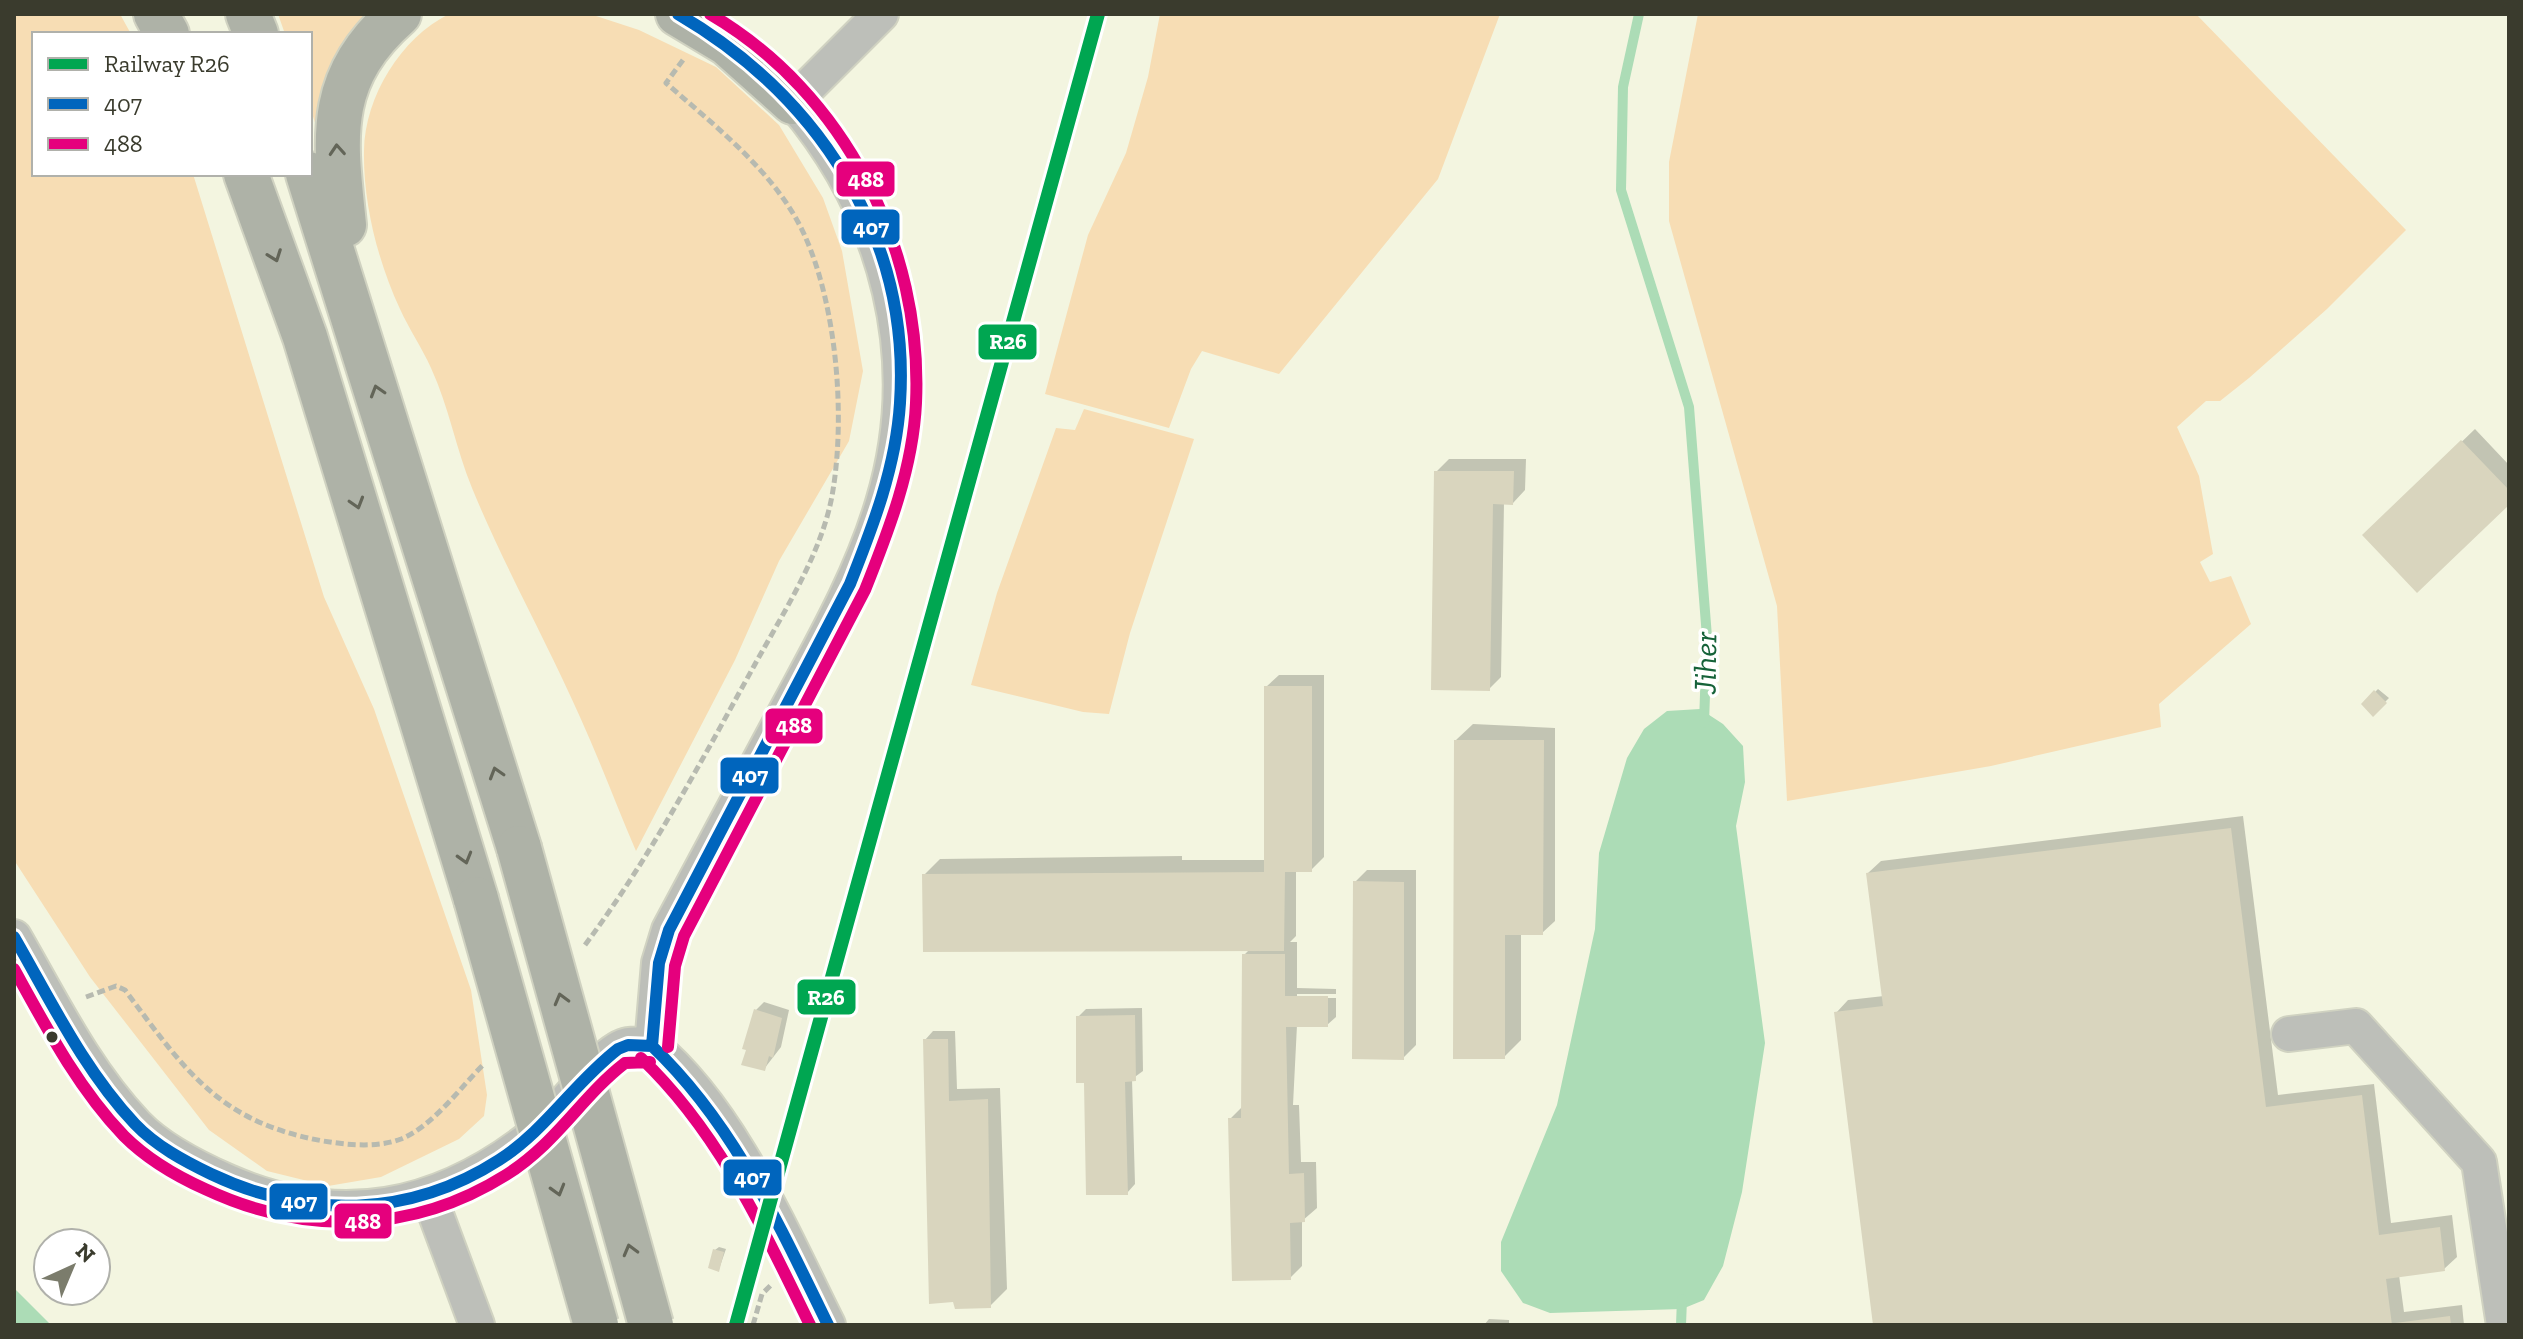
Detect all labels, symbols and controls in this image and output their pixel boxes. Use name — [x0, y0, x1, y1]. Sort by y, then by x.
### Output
legend — [32, 32, 312, 176]
text: Railway R26 — [104, 49, 230, 78]
text: 407 — [104, 89, 142, 118]
text: 488 — [104, 129, 143, 158]
one-way arrow — [329, 143, 346, 156]
line badge: 488 — [835, 160, 896, 198]
text: 488 — [848, 166, 884, 193]
line badge: 407 — [840, 208, 901, 246]
text: 407 — [853, 214, 889, 241]
one-way arrow — [265, 248, 282, 262]
line badge: R26 — [977, 323, 1038, 361]
text: R26 — [989, 328, 1027, 355]
one-way arrow — [370, 385, 386, 399]
one-way arrow — [347, 495, 363, 509]
water label: Jiher — [1685, 630, 1725, 696]
line badge: 488 — [764, 707, 824, 745]
text: 488 — [776, 712, 812, 739]
line badge: 407 — [719, 756, 780, 795]
text: 407 — [732, 762, 768, 789]
one-way arrow — [489, 767, 505, 781]
one-way arrow — [455, 850, 472, 864]
line badge: R26 — [796, 978, 857, 1016]
text: R26 — [807, 984, 845, 1011]
one-way arrow — [554, 993, 570, 1007]
unlabelled marker — [44, 1029, 60, 1045]
line badge: 407 — [722, 1158, 783, 1197]
text: 407 — [734, 1164, 770, 1191]
line badge: 407 — [268, 1182, 329, 1221]
one-way arrow — [549, 1182, 565, 1196]
text: 407 — [281, 1188, 317, 1215]
line badge: 488 — [333, 1202, 393, 1240]
text: 488 — [345, 1208, 381, 1235]
north arrow — [32, 1227, 112, 1307]
text: N — [70, 1237, 101, 1269]
one-way arrow — [623, 1243, 640, 1257]

